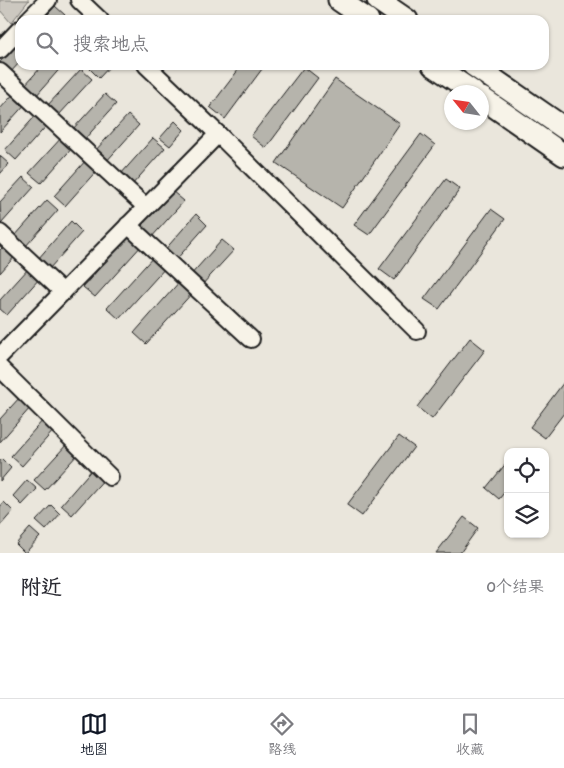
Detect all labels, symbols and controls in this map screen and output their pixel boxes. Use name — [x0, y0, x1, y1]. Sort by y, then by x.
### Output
search box — [15, 15, 549, 70]
icon: search — [33, 29, 61, 57]
text: 搜索地点 — [73, 32, 149, 55]
north arrow — [444, 85, 489, 130]
map controls — [504, 448, 549, 538]
button: locate — [504, 448, 549, 493]
button: layers — [504, 493, 549, 538]
text: 附近 — [20, 574, 62, 599]
text: 0个结果 — [486, 577, 544, 596]
tab: 地图 — [80, 710, 108, 758]
tab: 路线 — [268, 710, 296, 758]
tab: 收藏 — [456, 710, 484, 758]

